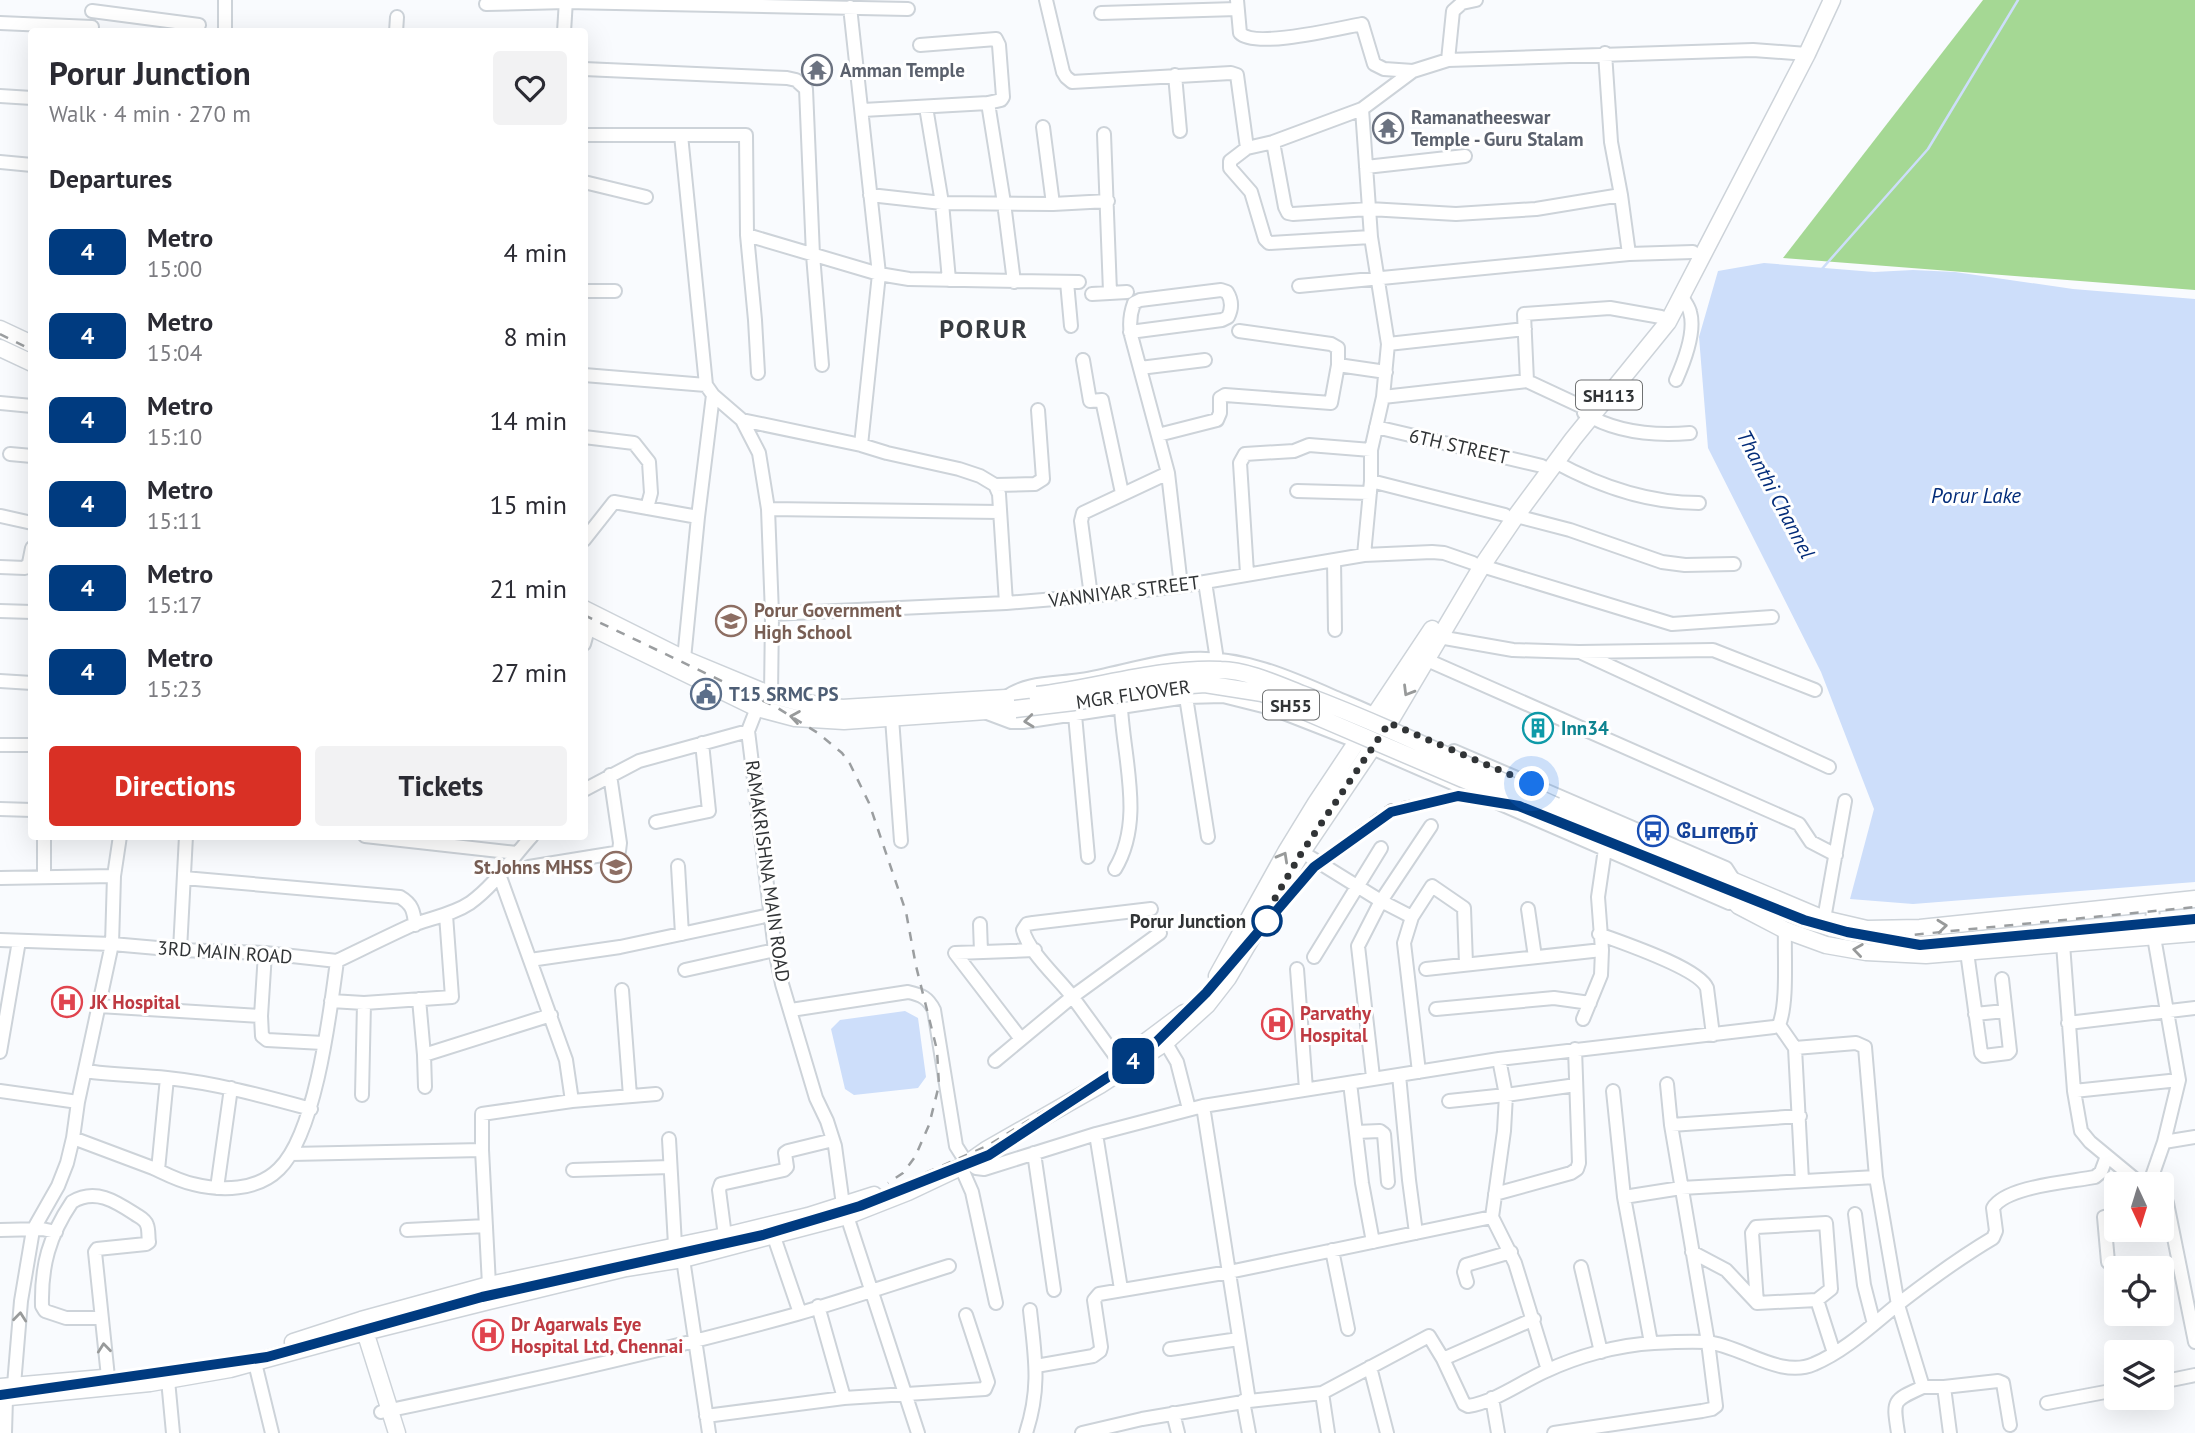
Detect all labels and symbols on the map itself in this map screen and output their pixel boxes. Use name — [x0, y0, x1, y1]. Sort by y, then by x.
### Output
temple icon: Amman Temple — [800, 53, 834, 87]
place label: Amman Temple — [840, 58, 965, 82]
place label: Ramanatheeswar Temple - Guru Stalam — [1411, 105, 1584, 151]
temple icon: Ramanatheeswar Temple - Guru Stalam — [1371, 111, 1405, 145]
district label: PORUR — [939, 312, 1029, 345]
road number: SH113 — [1576, 380, 1642, 410]
street label: 6TH STREET — [1407, 423, 1512, 469]
water label: Thanthi Channel — [1731, 425, 1821, 563]
water label: Porur Lake — [1931, 482, 2021, 509]
street label: VANNIYAR STREET — [1046, 570, 1201, 612]
place label: Porur Government High School — [754, 598, 902, 644]
school or university icon: Porur Government High School — [714, 604, 748, 638]
street label: MGR FLYOVER — [1074, 674, 1192, 714]
public building icon: T15 SRMC PS — [689, 677, 723, 711]
place label: T15 SRMC PS — [729, 682, 838, 706]
one-way arrow — [1403, 684, 1416, 697]
road number: SH55 — [1263, 690, 1319, 720]
one-way arrow — [789, 710, 801, 725]
building icon: Inn34 — [1521, 711, 1555, 745]
one-way arrow — [1023, 713, 1034, 728]
place label: Inn34 — [1561, 716, 1609, 740]
street label: RAMAKRISHNA MAIN ROAD — [741, 759, 795, 983]
your location — [1514, 766, 1549, 801]
bus stop icon: போரூர் — [1636, 814, 1670, 848]
place label: போரூர் — [1676, 819, 1758, 845]
school or university icon: St.Johns MHSS — [599, 850, 633, 884]
one-way arrow — [1275, 851, 1288, 864]
place label: St.Johns MHSS — [474, 855, 593, 879]
marker: Porur Junction — [1252, 906, 1282, 936]
place label: Porur Junction — [1130, 909, 1246, 933]
one-way arrow — [1936, 918, 1948, 933]
street label: 3RD MAIN ROAD — [157, 935, 293, 969]
one-way arrow — [1852, 943, 1864, 958]
hospital icon: JK Hospital — [50, 985, 84, 1019]
place label: JK Hospital — [89, 990, 180, 1014]
place label: Parvathy Hospital — [1300, 1001, 1372, 1047]
hospital icon: Parvathy Hospital — [1260, 1007, 1294, 1041]
line badge: 4 — [1110, 1038, 1156, 1084]
north arrow — [2104, 1172, 2174, 1242]
one-way arrow — [12, 1311, 27, 1322]
place label: Dr Agarwals Eye Hospital Ltd, Chennai — [511, 1312, 683, 1358]
hospital icon: Dr Agarwals Eye Hospital Ltd, Chennai — [471, 1318, 505, 1352]
one-way arrow — [97, 1342, 112, 1353]

